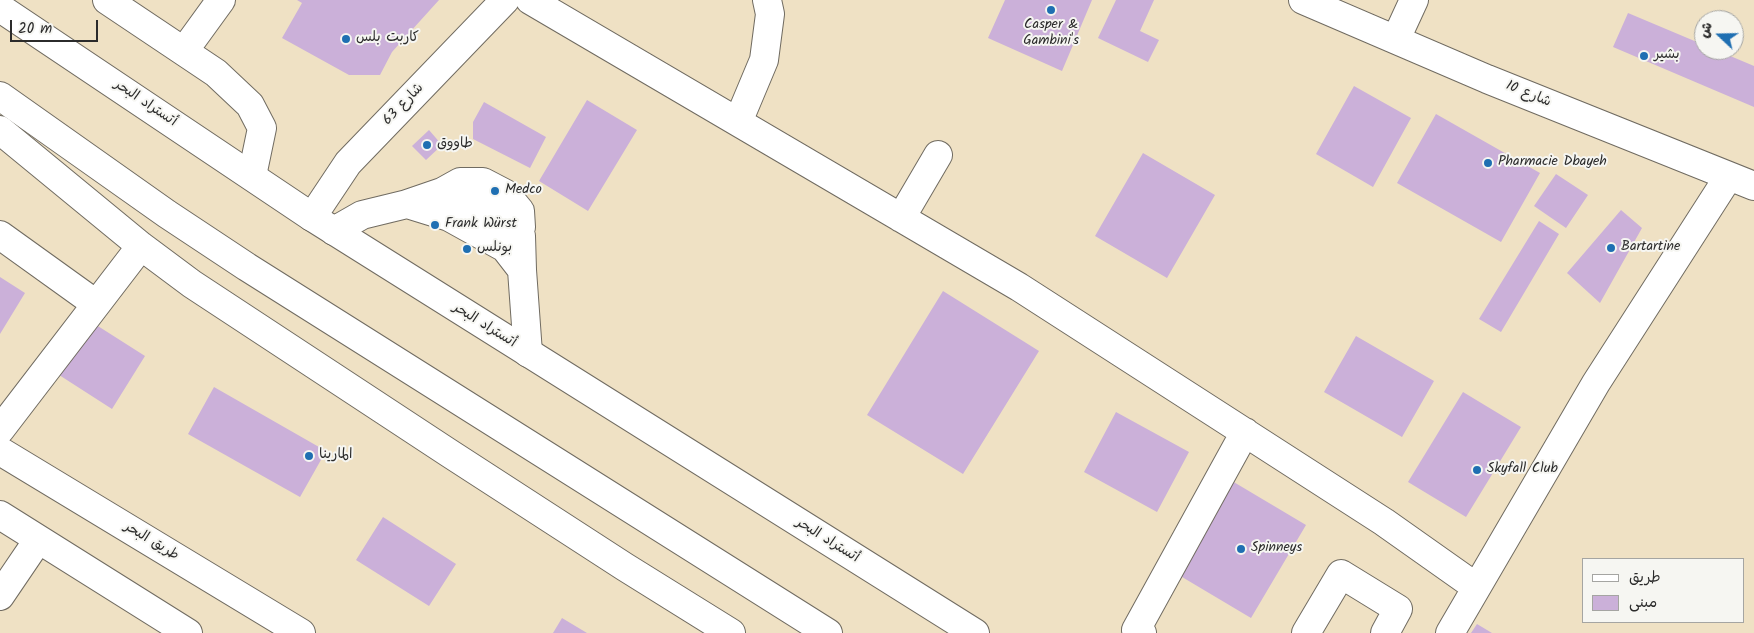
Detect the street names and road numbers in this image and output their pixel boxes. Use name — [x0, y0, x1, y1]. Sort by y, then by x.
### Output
street label: أتستراد البحر — [110, 77, 180, 131]
street label: شارع 10 — [1503, 78, 1553, 112]
street label: شارع 63 — [380, 81, 428, 129]
street label: أتستراد البحر — [449, 300, 519, 352]
street label: أتستراد البحر — [792, 515, 862, 567]
street label: طريق البحر — [120, 519, 182, 565]

